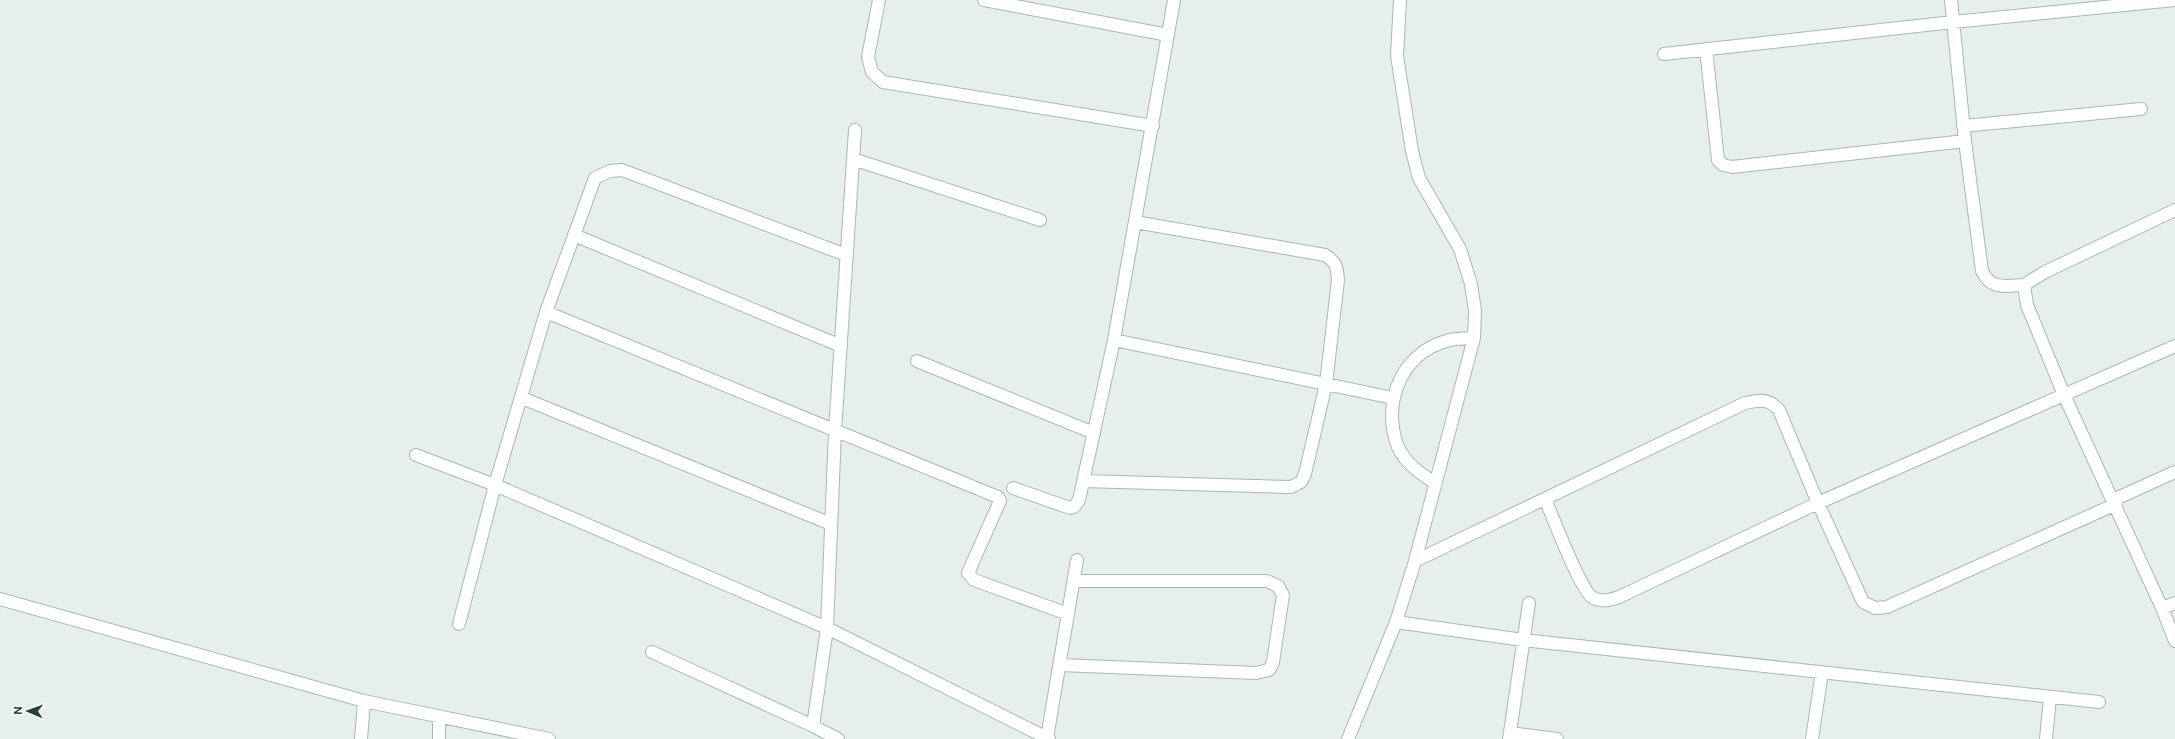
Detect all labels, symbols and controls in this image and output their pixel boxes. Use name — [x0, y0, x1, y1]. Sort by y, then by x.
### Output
north arrow — [8, 691, 48, 731]
text: N — [12, 706, 24, 715]

